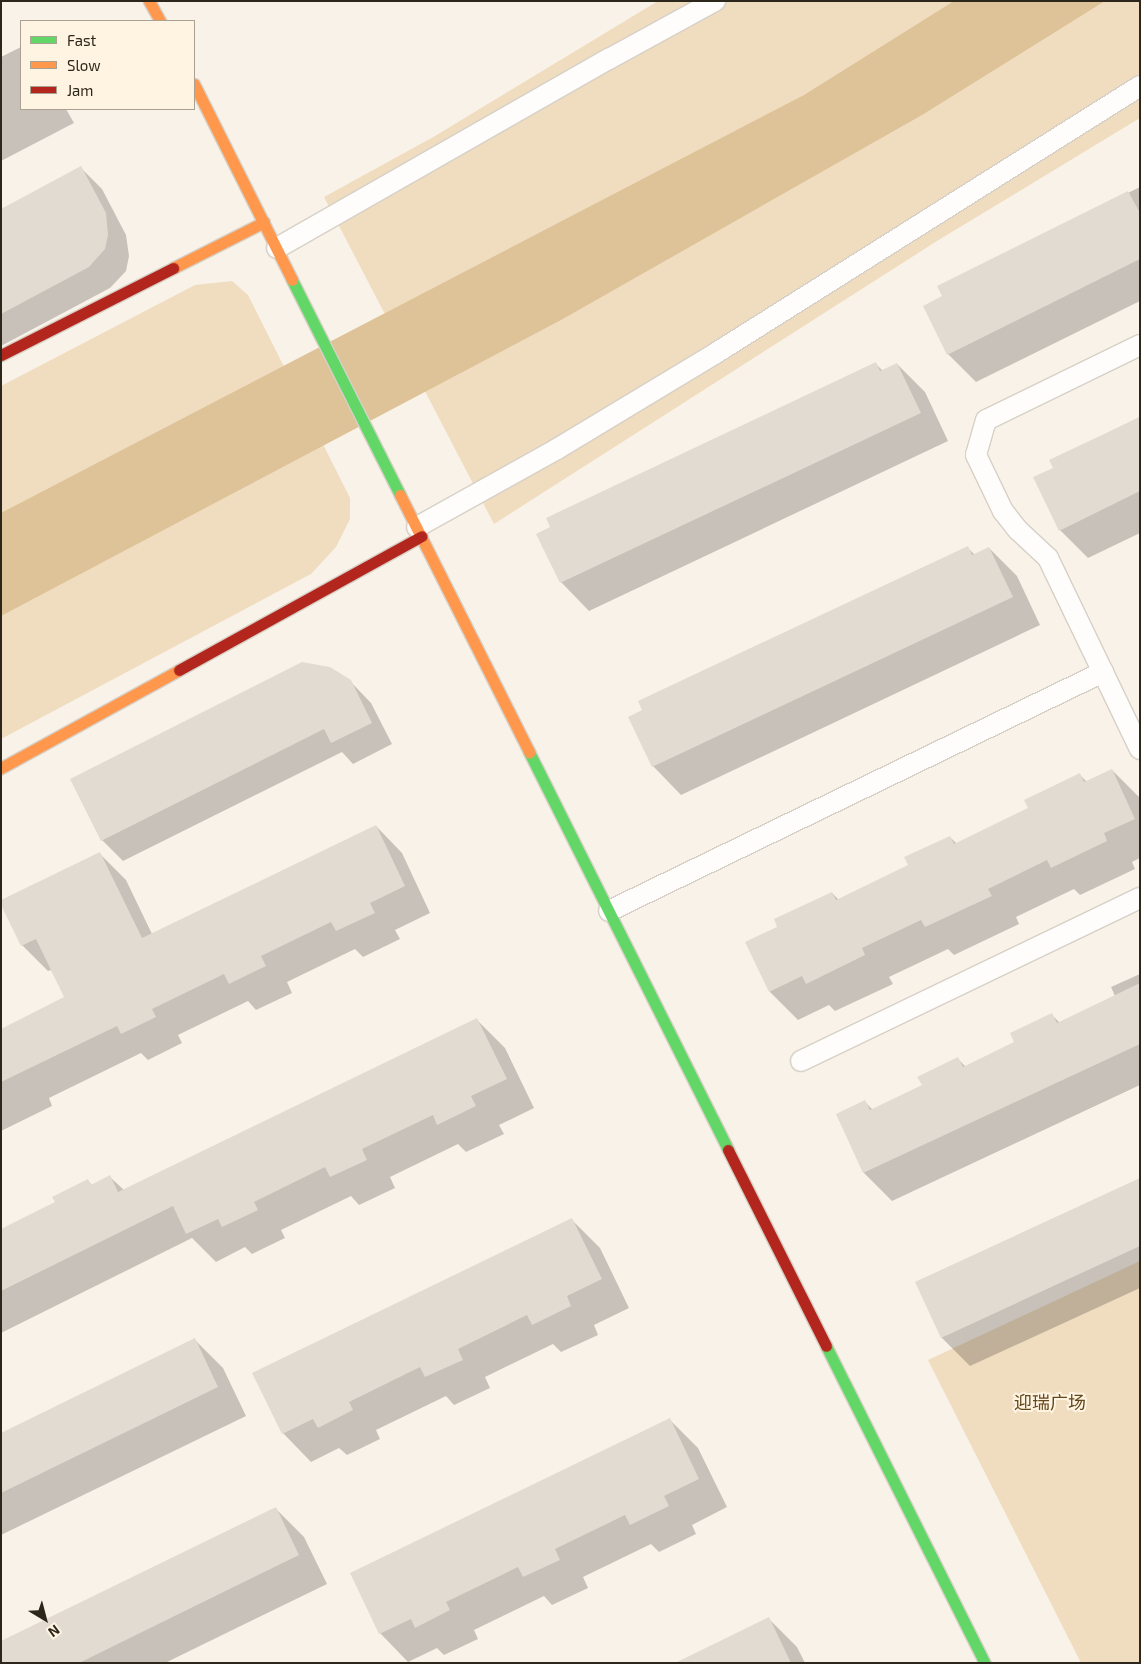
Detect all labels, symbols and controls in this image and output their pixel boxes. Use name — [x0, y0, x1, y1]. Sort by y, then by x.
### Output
legend — [20, 20, 195, 110]
text: Fast — [67, 31, 96, 49]
text: Slow — [67, 56, 101, 74]
text: Jam — [67, 81, 93, 99]
park label: 迎瑞广场 — [1014, 1391, 1086, 1413]
north arrow — [20, 1594, 70, 1644]
text: N — [45, 1622, 63, 1641]

